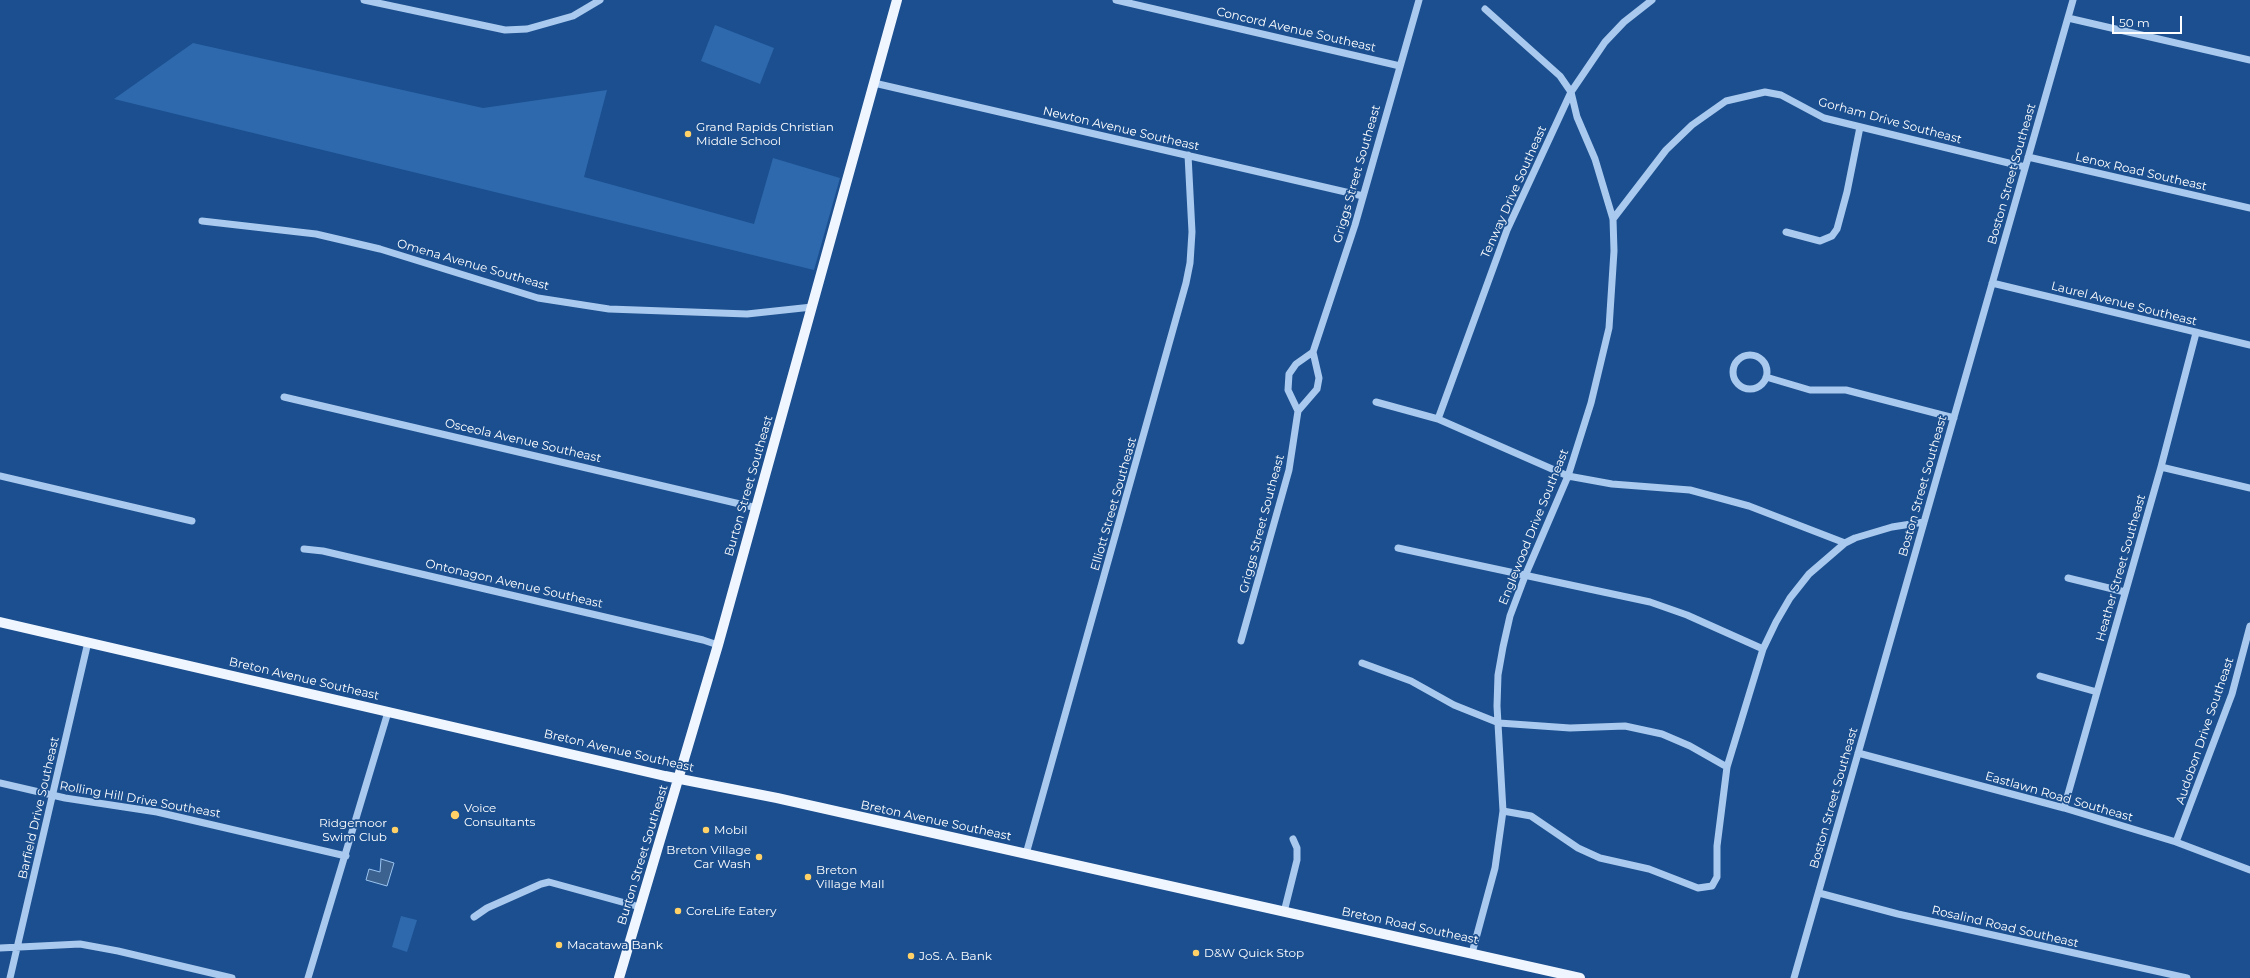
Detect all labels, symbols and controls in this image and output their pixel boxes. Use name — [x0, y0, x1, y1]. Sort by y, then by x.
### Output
street label: Concord Avenue Southeast — [1215, 5, 1377, 55]
scale bar — [2114, 8, 2184, 34]
text: 50 m — [2119, 15, 2150, 30]
street label: Gorham Drive Southeast — [1817, 95, 1963, 147]
street label: Boston Street Southeast — [1985, 102, 2039, 246]
street label: Griggs Street Southeast — [1330, 103, 1384, 245]
street label: Newton Avenue Southeast — [1041, 104, 1201, 154]
place label: Grand Rapids Christian Middle School — [696, 120, 834, 148]
street label: Tenway Drive Southeast — [1478, 123, 1550, 261]
marker: Grand Rapids Christian Middle School — [683, 129, 693, 139]
street label: Lenox Road Southeast — [2074, 150, 2208, 194]
street label: Omena Avenue Southeast — [395, 236, 551, 294]
street label: Laurel Avenue Southeast — [2050, 279, 2198, 329]
street label: Burton Street Southeast — [722, 414, 776, 558]
street label: Boston Street Southeast — [1896, 414, 1950, 558]
street label: Osceola Avenue Southeast — [443, 416, 603, 466]
street label: Elliott Street Southeast — [1088, 436, 1140, 572]
street label: Englewood Drive Southeast — [1496, 447, 1572, 607]
street label: Griggs Street Southeast — [1237, 453, 1287, 595]
street label: Heather Street Southeast — [2093, 493, 2149, 643]
street label: Ontonagon Avenue Southeast — [424, 557, 604, 611]
street label: Breton Avenue Southeast — [228, 655, 380, 703]
street label: Audobon Drive Southeast — [2173, 656, 2237, 806]
street label: Boston Street Southeast — [1807, 726, 1861, 870]
street label: Breton Avenue Southeast — [543, 727, 695, 775]
street label: Barfield Drive Southeast — [16, 735, 62, 881]
street label: Eastlawn Road Southeast — [1983, 769, 2135, 825]
street label: Rolling Hill Drive Southeast — [58, 779, 222, 821]
street label: Burton Street Southeast — [615, 783, 671, 927]
street label: Breton Avenue Southeast — [859, 798, 1013, 844]
place label: Voice Consultants — [464, 801, 535, 829]
marker: Voice Consultants — [449, 809, 461, 821]
place label: Ridgemoor Swim Club — [319, 816, 387, 844]
place label: Mobil — [714, 823, 748, 837]
marker: Ridgemoor Swim Club — [390, 825, 400, 835]
marker: Mobil — [701, 825, 711, 835]
place label: Breton Village Car Wash — [666, 843, 751, 871]
marker: Breton Village Car Wash — [754, 852, 764, 862]
place label: Breton Village Mall — [816, 863, 885, 891]
marker: Breton Village Mall — [803, 872, 813, 882]
street label: Rosalind Road Southeast — [1930, 903, 2080, 951]
place label: CoreLife Eatery — [686, 904, 776, 918]
street label: Breton Road Southeast — [1340, 904, 1480, 948]
marker: CoreLife Eatery — [673, 906, 683, 916]
place label: Macatawa Bank — [567, 938, 663, 952]
marker: Macatawa Bank — [554, 940, 564, 950]
place label: D&W Quick Stop — [1204, 946, 1304, 960]
marker: D&W Quick Stop — [1191, 948, 1201, 958]
place label: JoS. A. Bank — [919, 949, 992, 963]
marker: JoS. A. Bank — [906, 951, 916, 961]

